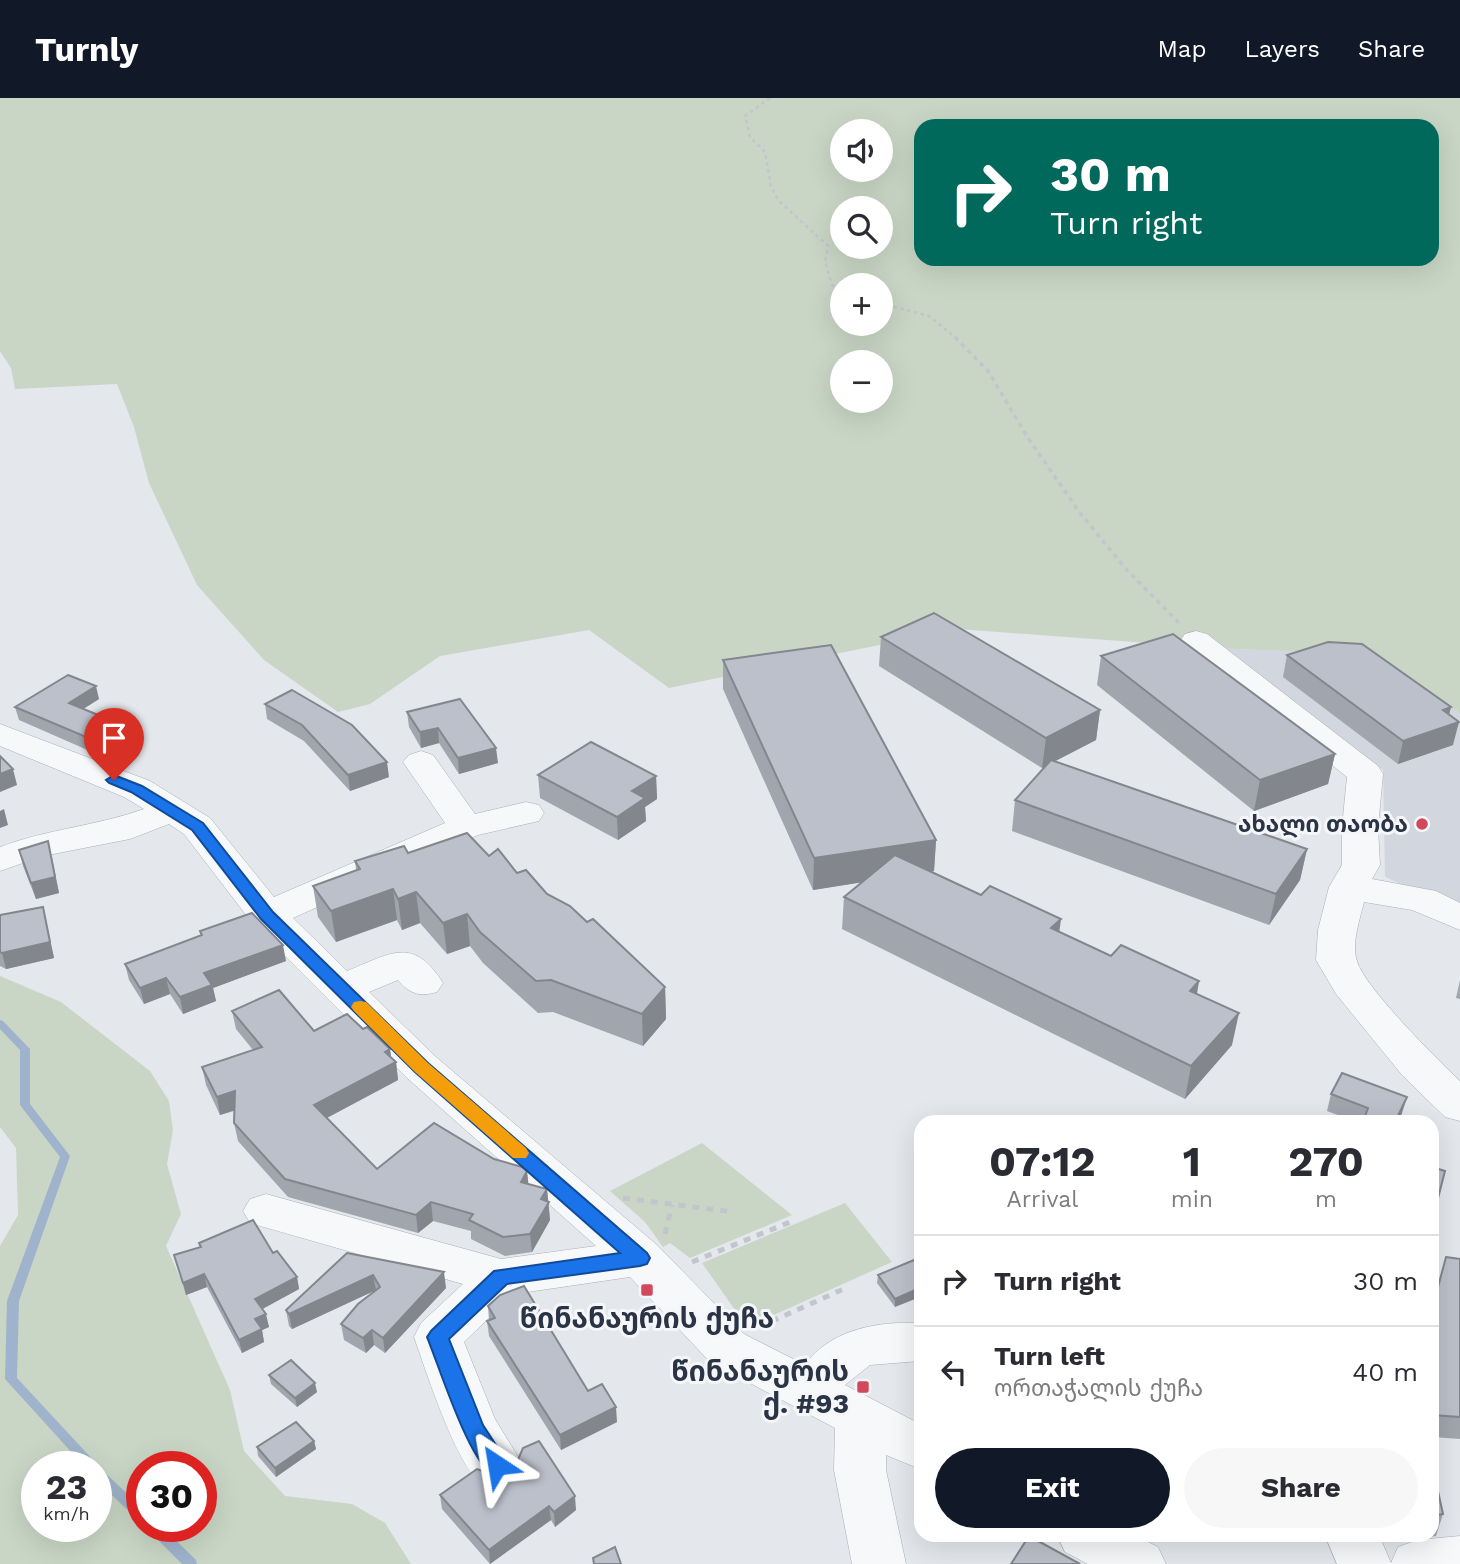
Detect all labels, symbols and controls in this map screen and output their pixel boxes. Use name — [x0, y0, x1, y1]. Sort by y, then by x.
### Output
text: Turnly — [35, 30, 138, 69]
text: Map — [1158, 35, 1206, 63]
text: Layers — [1244, 35, 1320, 63]
text: Share — [1358, 35, 1425, 63]
map controls — [830, 119, 893, 413]
button: sound — [830, 119, 893, 182]
text: 30 m — [1050, 145, 1171, 203]
icon: right — [935, 147, 1026, 238]
button: search — [830, 196, 893, 259]
text: Turn right — [1050, 204, 1202, 242]
button: + — [830, 273, 893, 336]
button: − — [830, 350, 893, 413]
pin — [84, 708, 144, 780]
icon: arrive — [95, 719, 133, 757]
place label: ახალი თაობა — [1238, 811, 1408, 838]
marker: ახალი თაობა — [1414, 816, 1430, 832]
text: 07:12 — [989, 1137, 1096, 1186]
text: 1 — [1183, 1137, 1201, 1186]
text: 270 — [1288, 1137, 1364, 1186]
text: Arrival — [1006, 1186, 1078, 1213]
text: min — [1171, 1186, 1213, 1213]
text: m — [1315, 1186, 1337, 1213]
icon: right — [935, 1262, 973, 1300]
text: Turn right — [994, 1266, 1121, 1296]
text: 30 m — [1353, 1266, 1418, 1296]
marker: წინანაურის ქუჩა — [639, 1282, 655, 1298]
place label: წინანაურის ქუჩა — [520, 1302, 774, 1335]
text: Turn left — [994, 1341, 1105, 1371]
icon: left — [935, 1353, 973, 1391]
place label: წინანაურის ქ. #93 — [671, 1355, 849, 1420]
text: 40 m — [1352, 1357, 1418, 1387]
text: ორთაჭალის ქუჩა — [994, 1375, 1203, 1402]
marker: წინანაურის ქ. #93 — [855, 1379, 871, 1395]
position arrow — [460, 1428, 534, 1502]
button: Exit — [935, 1448, 1170, 1528]
button: Share — [1184, 1448, 1418, 1528]
speed limit sign: 30 — [126, 1451, 217, 1542]
text: 23 — [46, 1466, 87, 1508]
text: km/h — [43, 1503, 90, 1524]

